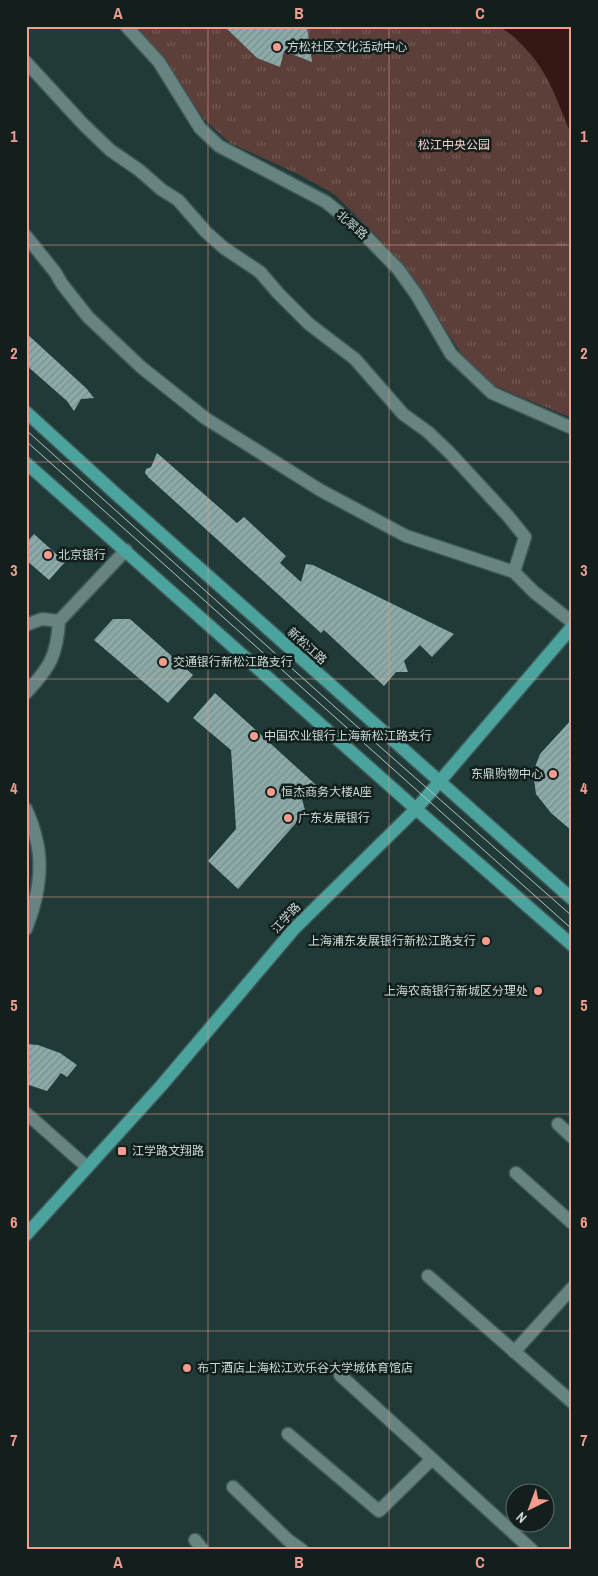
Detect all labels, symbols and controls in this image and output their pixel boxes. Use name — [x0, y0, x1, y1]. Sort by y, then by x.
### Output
text: A — [113, 2, 123, 24]
text: B — [294, 2, 304, 24]
text: C — [475, 2, 485, 24]
place label: 方松社区文化活动中心 — [287, 39, 407, 55]
marker: 方松社区文化活动中心 — [271, 41, 283, 53]
text: 1 — [10, 125, 18, 147]
text: 1 — [580, 125, 588, 147]
park label: 松江中央公园 — [418, 137, 490, 153]
street label: 北翠路 — [333, 207, 371, 243]
text: 2 — [10, 342, 18, 364]
text: 2 — [580, 342, 588, 364]
place label: 北京银行 — [58, 547, 106, 563]
marker: 北京银行 — [42, 549, 54, 561]
text: 3 — [10, 559, 18, 581]
text: 3 — [580, 559, 588, 581]
street label: 新松江路 — [284, 624, 330, 668]
place label: 交通银行新松江路支行 — [173, 654, 293, 670]
marker: 交通银行新松江路支行 — [157, 656, 169, 668]
place label: 中国农业银行上海新松江路支行 — [264, 728, 432, 744]
marker: 中国农业银行上海新松江路支行 — [248, 730, 260, 742]
place label: 东鼎购物中心 — [471, 766, 543, 782]
marker: 东鼎购物中心 — [547, 768, 559, 780]
text: 4 — [10, 777, 18, 799]
text: 4 — [580, 777, 588, 799]
place label: 恒杰商务大楼A座 — [281, 784, 372, 800]
marker: 恒杰商务大楼A座 — [265, 786, 277, 798]
place label: 广东发展银行 — [298, 810, 370, 826]
marker: 广东发展银行 — [282, 812, 294, 824]
street label: 江学路 — [268, 899, 304, 937]
place label: 上海浦东发展银行新松江路支行 — [308, 933, 476, 949]
marker: 上海浦东发展银行新松江路支行 — [480, 935, 492, 947]
place label: 上海农商银行新城区分理处 — [384, 983, 528, 999]
marker: 上海农商银行新城区分理处 — [532, 985, 544, 997]
text: 5 — [10, 994, 18, 1016]
text: 5 — [580, 994, 588, 1016]
place label: 江学路文翔路 — [132, 1143, 204, 1159]
marker: 江学路文翔路 — [116, 1145, 128, 1157]
text: 6 — [10, 1211, 18, 1233]
text: 6 — [580, 1211, 588, 1233]
place label: 布丁酒店上海松江欢乐谷大学城体育馆店 — [197, 1360, 413, 1376]
marker: 布丁酒店上海松江欢乐谷大学城体育馆店 — [181, 1362, 193, 1374]
text: 7 — [10, 1429, 18, 1451]
text: 7 — [580, 1429, 588, 1451]
north arrow — [506, 1484, 556, 1534]
text: N — [512, 1508, 530, 1527]
text: A — [113, 1551, 123, 1573]
text: B — [294, 1551, 304, 1573]
text: C — [475, 1551, 485, 1573]

